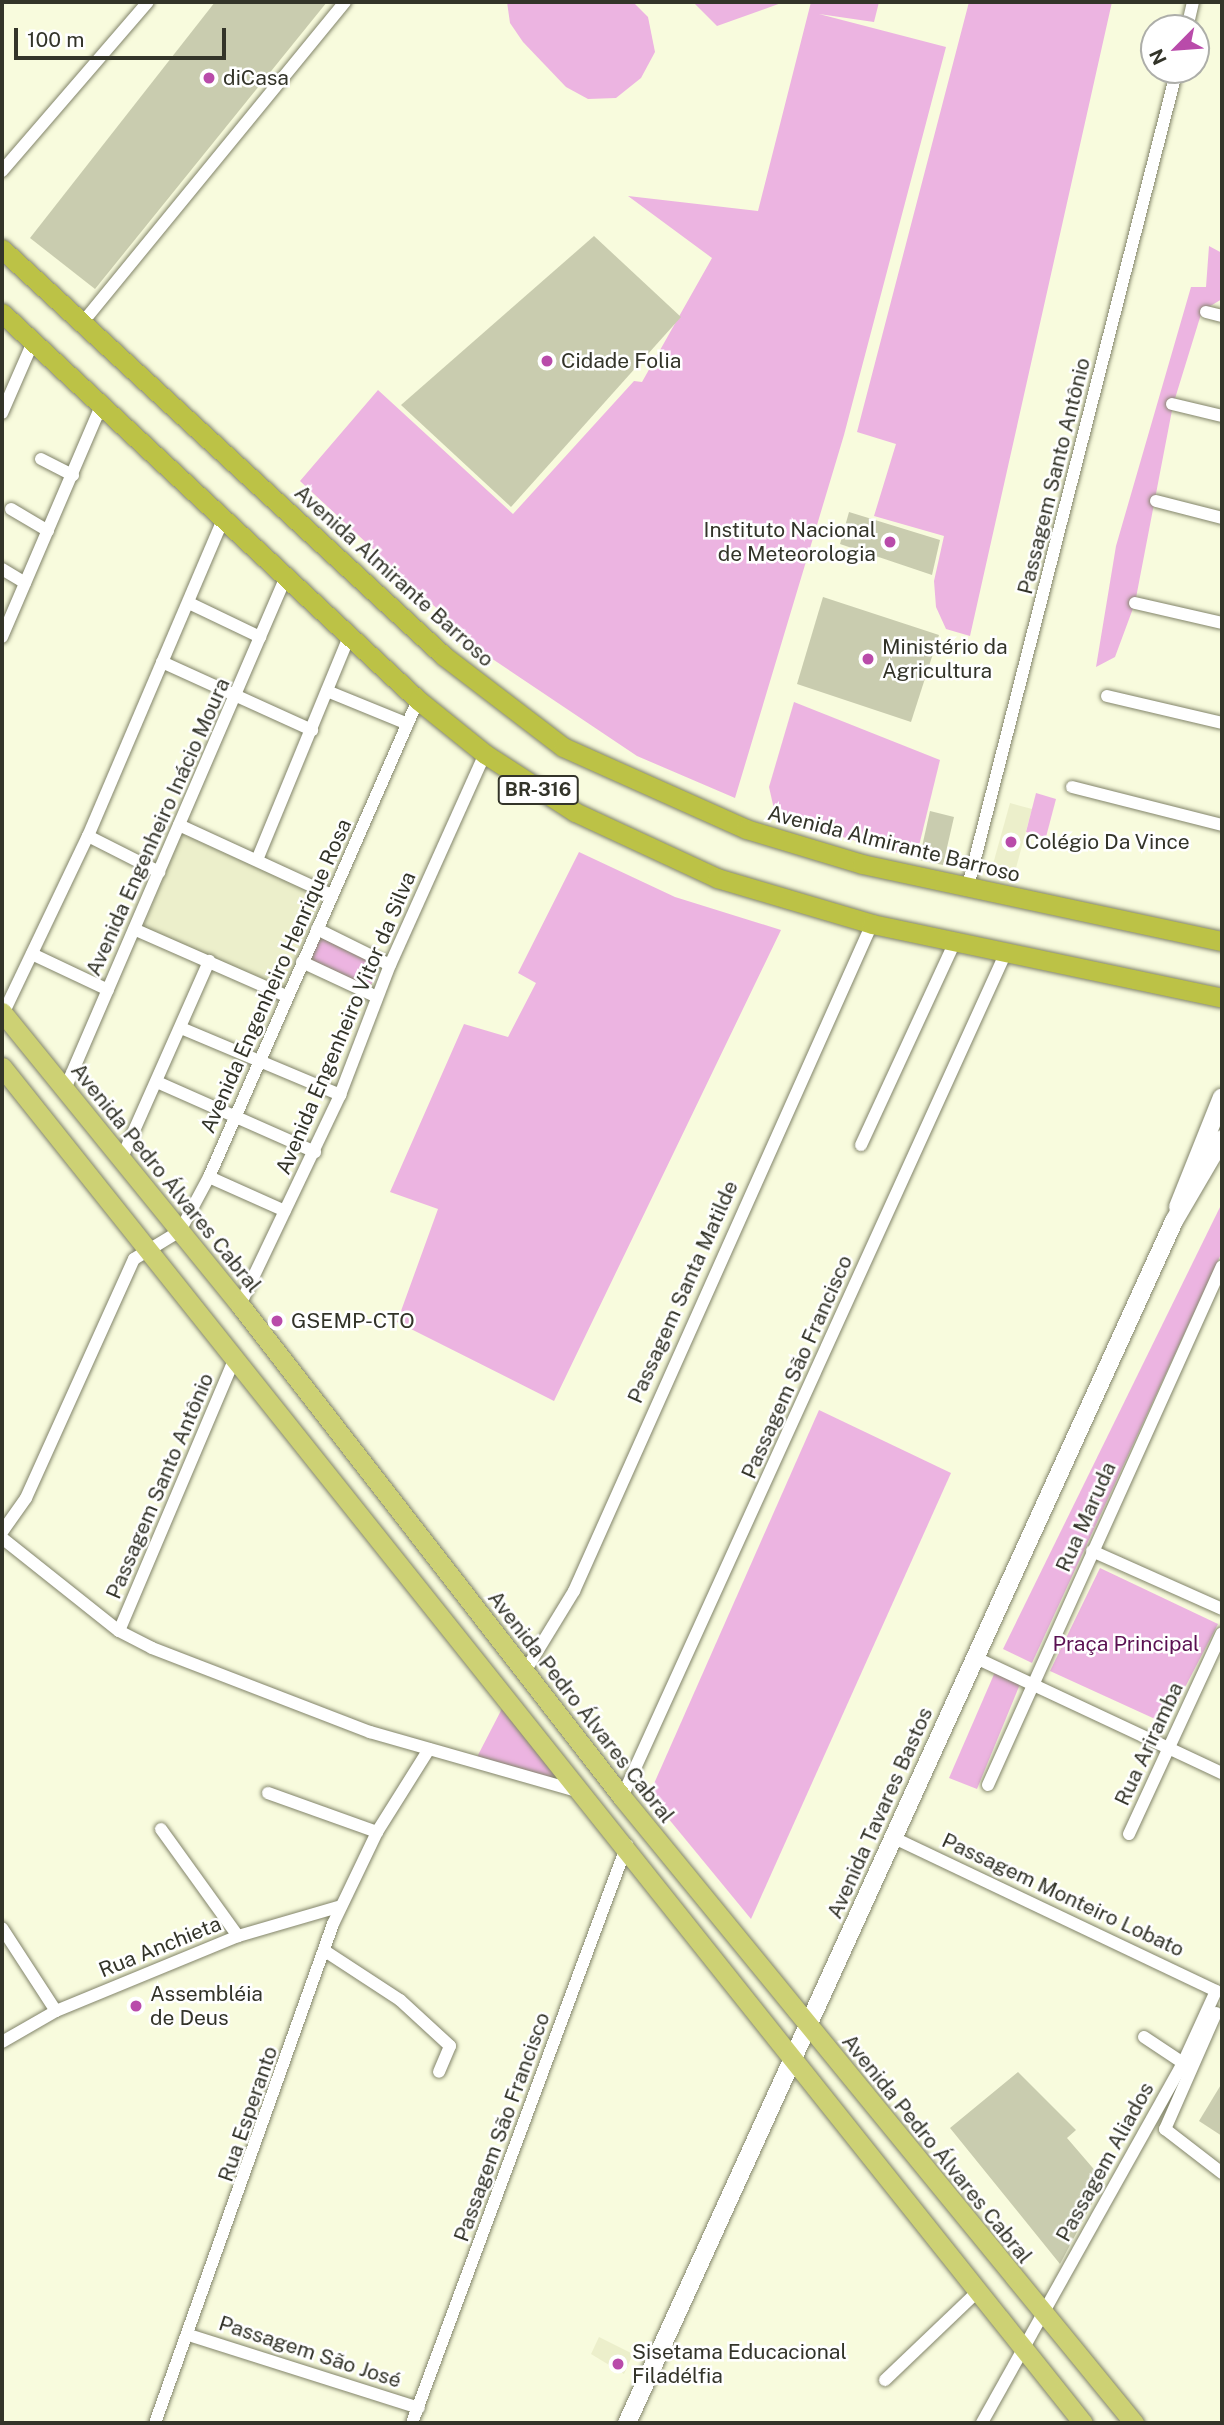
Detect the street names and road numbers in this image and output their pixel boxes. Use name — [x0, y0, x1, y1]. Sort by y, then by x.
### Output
street label: Passagem Santo Antônio — [1012, 355, 1096, 597]
street label: Avenida Almirante Barroso — [289, 480, 499, 672]
street label: Avenida Engenheiro Inácio Moura — [81, 674, 235, 980]
road number: BR-316 — [498, 775, 578, 806]
street label: Avenida Almirante Barroso — [765, 800, 1023, 888]
street label: Avenida Engenheiro Henrique Rosa — [195, 815, 357, 1137]
street label: Avenida Engenheiro Vitor da Silva — [270, 867, 422, 1179]
street label: Avenida Pedro Álvares Cabral — [66, 1058, 266, 1298]
street label: Passagem Santa Matilde — [622, 1177, 744, 1407]
street label: Passagem São Francisco — [736, 1251, 858, 1483]
street label: Passagem Santo Antônio — [101, 1369, 219, 1603]
street label: Rua Maruda — [1051, 1458, 1121, 1576]
street label: Avenida Pedro Álvares Cabral — [482, 1586, 680, 1828]
street label: Rua Ariramba — [1109, 1678, 1189, 1810]
street label: Avenida Tavares Bastos — [822, 1703, 938, 1923]
street label: Passagem Monteiro Lobato — [938, 1828, 1188, 1962]
street label: Rua Anchieta — [95, 1911, 225, 1983]
street label: Passagem São Francisco — [449, 2009, 555, 2245]
street label: Avenida Pedro Álvares Cabral — [837, 2029, 1037, 2269]
street label: Rua Esperanto — [213, 2043, 283, 2185]
street label: Passagem Aliados — [1051, 2078, 1159, 2246]
street label: Passagem São José — [216, 2311, 404, 2393]

